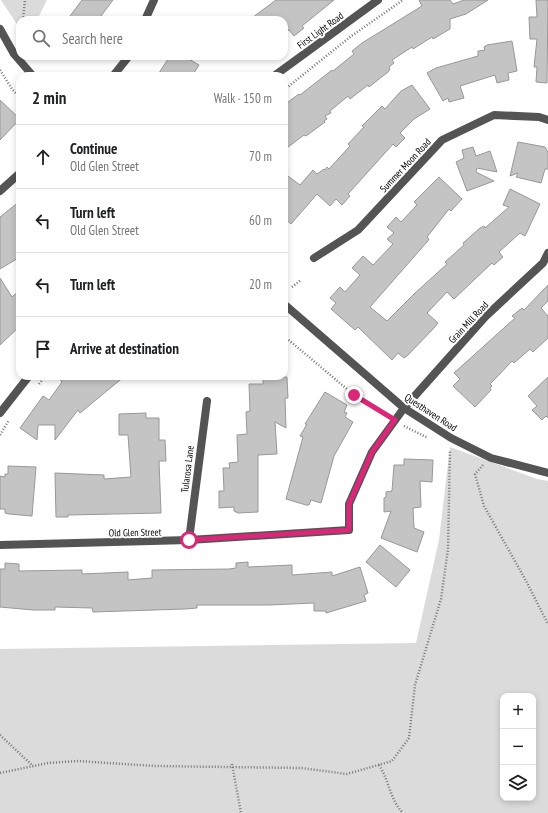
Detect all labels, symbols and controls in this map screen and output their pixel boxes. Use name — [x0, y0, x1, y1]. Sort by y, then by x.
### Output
street label: First Light Road — [295, 9, 346, 52]
search box — [16, 16, 288, 60]
icon: search — [30, 27, 52, 49]
text: Search here — [62, 29, 123, 48]
text: 2 min — [32, 87, 66, 109]
text: Walk · 150 m — [214, 90, 272, 107]
street label: Summer Moon Road — [377, 136, 434, 195]
text: Continue — [70, 139, 117, 158]
icon: ahead — [32, 146, 54, 168]
text: 70 m — [249, 148, 272, 165]
text: Old Glen Street — [70, 158, 139, 175]
text: Turn left — [70, 203, 115, 222]
icon: left — [32, 210, 54, 232]
text: 60 m — [249, 212, 272, 229]
text: Old Glen Street — [70, 222, 139, 239]
icon: left — [32, 274, 54, 296]
text: Turn left — [70, 275, 115, 294]
text: 20 m — [249, 276, 272, 293]
street label: Grain Mill Road — [446, 299, 491, 346]
icon: arrive — [32, 338, 54, 360]
text: Arrive at destination — [70, 339, 179, 358]
route end — [345, 386, 363, 404]
street label: Questhaven Road — [402, 391, 459, 434]
street label: Tularosa Lane — [178, 445, 197, 493]
street label: Old Glen Street — [108, 526, 162, 539]
route start — [180, 531, 198, 549]
map controls — [500, 693, 536, 801]
button: + — [500, 693, 536, 729]
button: − — [500, 729, 536, 765]
button: layers — [500, 765, 536, 801]

